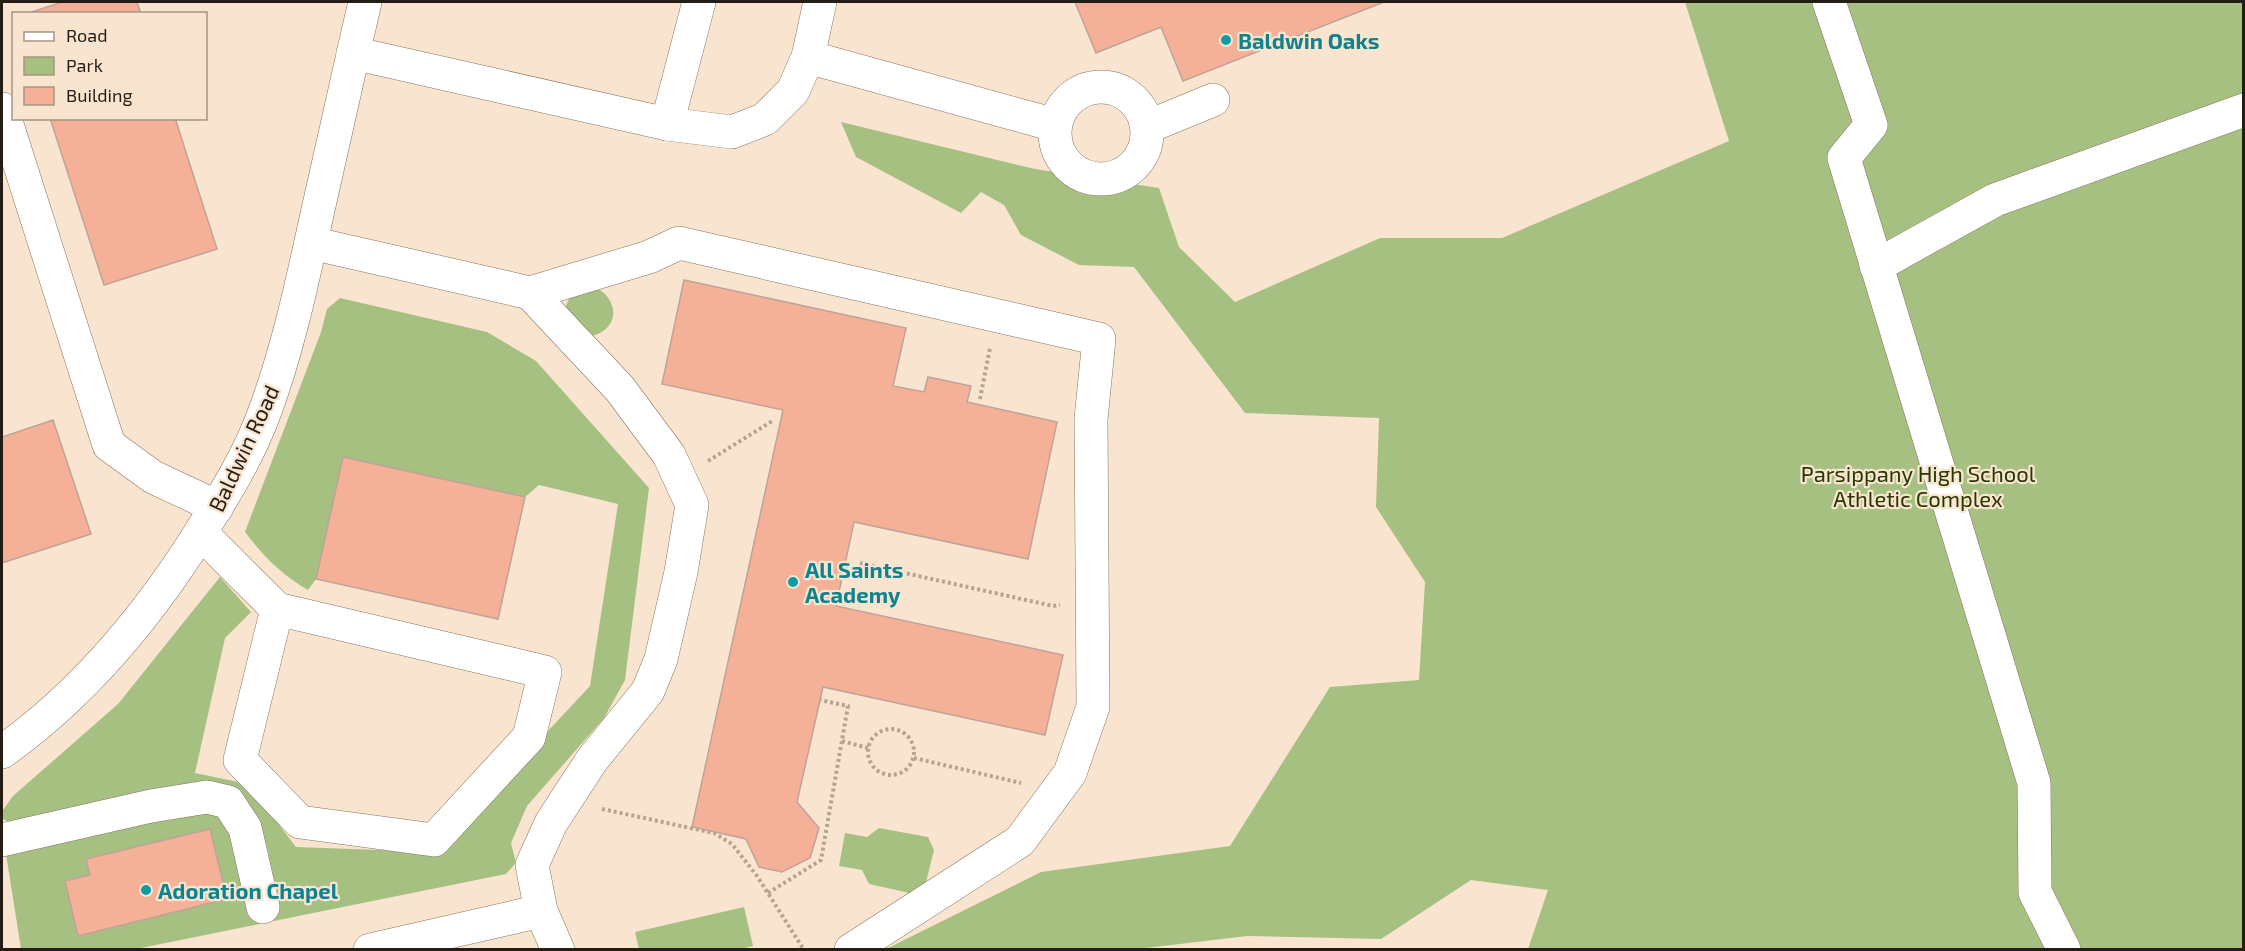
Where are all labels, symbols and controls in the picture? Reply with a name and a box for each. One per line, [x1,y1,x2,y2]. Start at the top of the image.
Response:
legend [12,12,207,120]
text: Road [66,24,107,46]
place label: Baldwin Oaks [1238,27,1379,53]
marker: Baldwin Oaks [1219,33,1233,47]
text: Park [66,54,103,76]
text: Building [66,84,133,106]
street label: Baldwin Road [202,381,284,515]
park label: Parsippany High School Athletic Complex [1801,460,2036,511]
place label: All Saints Academy [805,556,904,608]
marker: All Saints Academy [786,575,800,589]
place label: Adoration Chapel [158,877,339,903]
marker: Adoration Chapel [139,883,153,897]

